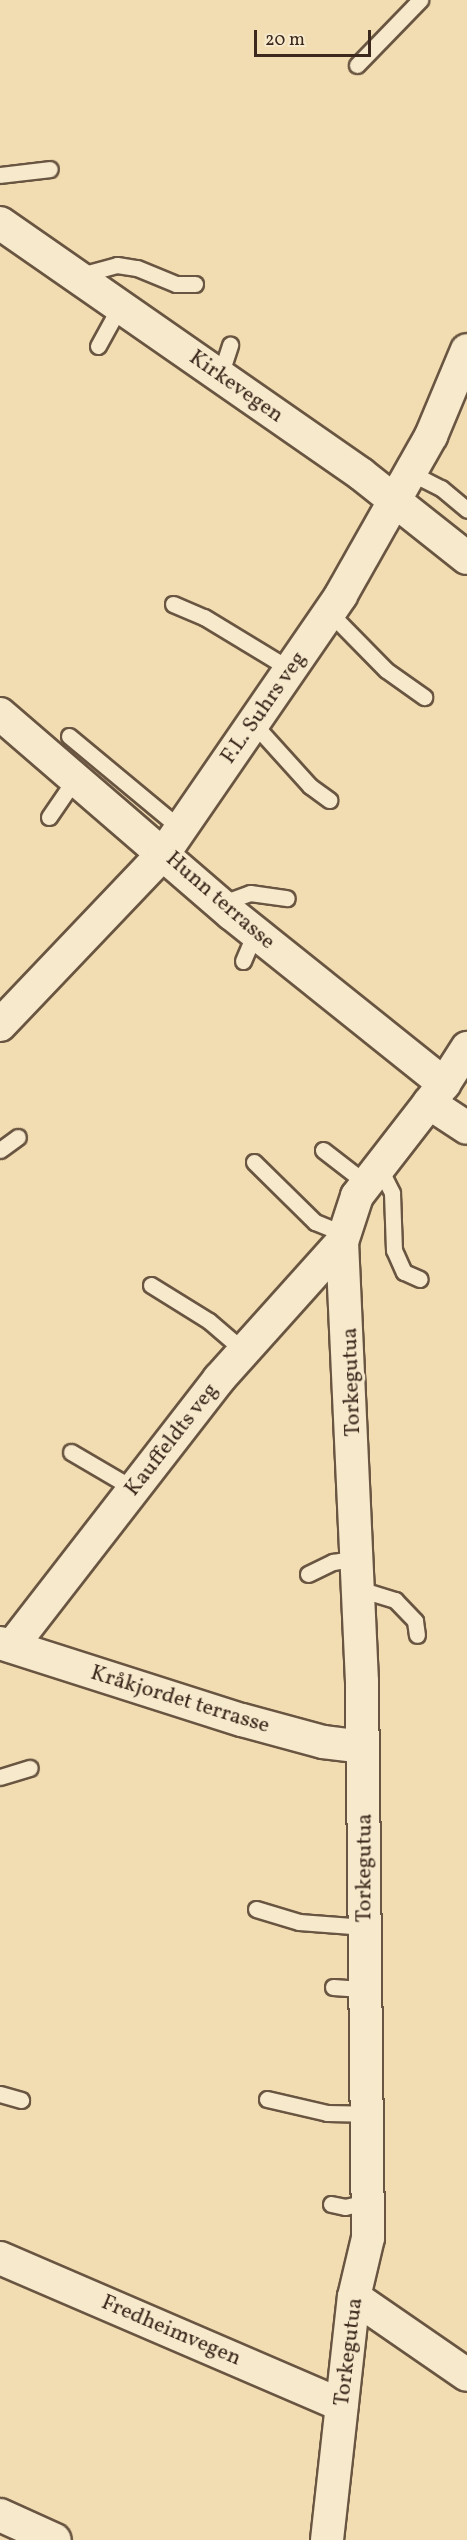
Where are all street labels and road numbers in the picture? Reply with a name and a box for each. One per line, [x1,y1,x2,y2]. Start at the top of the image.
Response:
street label: Kirkevegen [184,345,288,429]
street label: F.L. Suhrs veg [215,646,313,770]
street label: Hunn terrasse [160,846,280,956]
street label: Torkegutua [337,1327,367,1437]
street label: Kauffeldts veg [119,1378,225,1502]
street label: Kråkjordet terrasse [87,1660,273,1740]
street label: Torkegutua [352,1813,378,1923]
street label: Fredheimvegen [97,2290,245,2372]
street label: Torkegutua [329,2296,369,2408]

